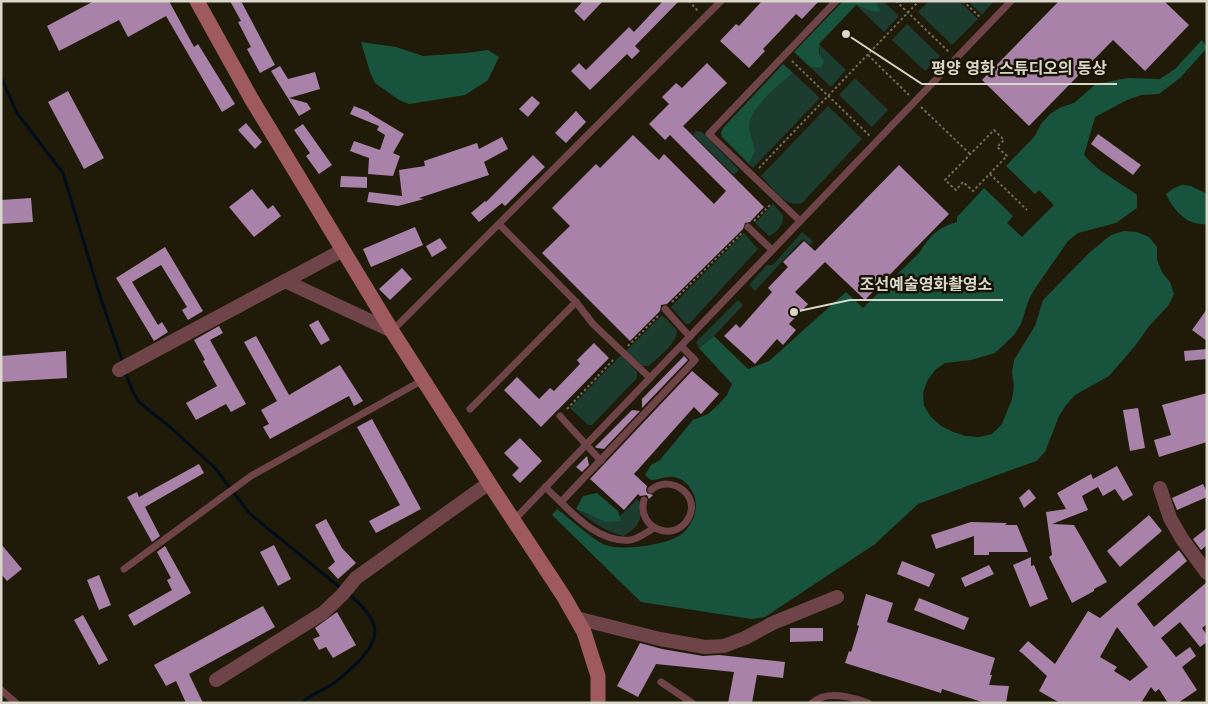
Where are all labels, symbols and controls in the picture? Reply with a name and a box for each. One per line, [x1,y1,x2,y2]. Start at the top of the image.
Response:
callout: 평양 영화 스튜디오의 동상 [922,53,1117,84]
text: 평양 영화 스튜디오의 동상 [931,60,1107,77]
callout: 조선예술영화촬영소 [850,269,1003,300]
text: 조선예술영화촬영소 [860,276,993,293]

